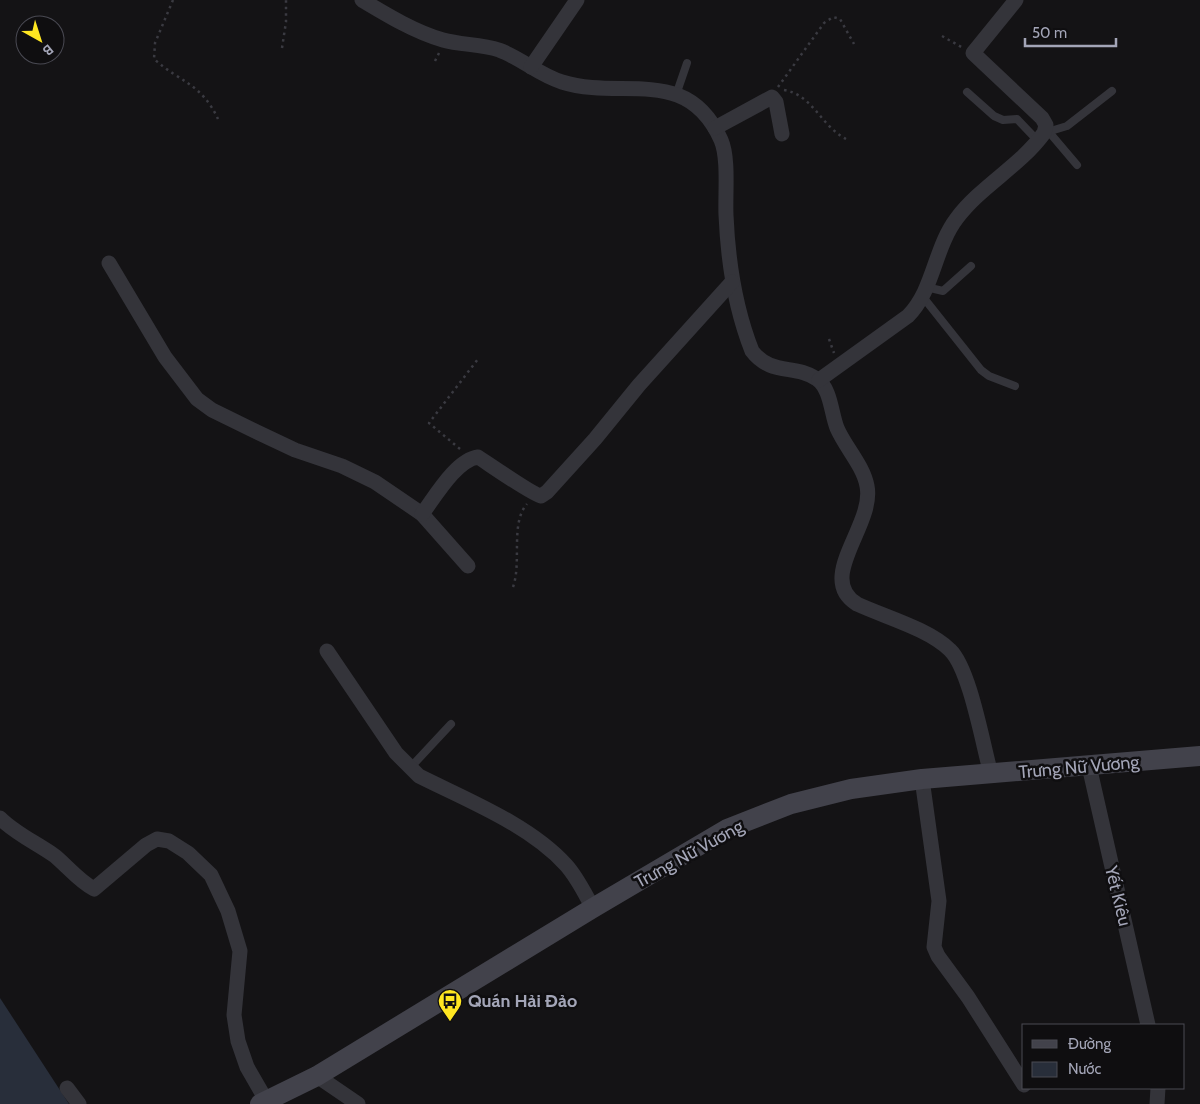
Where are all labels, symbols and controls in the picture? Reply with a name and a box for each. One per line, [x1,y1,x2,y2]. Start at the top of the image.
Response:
north arrow [15,15,65,65]
scale bar [1025,15,1116,47]
text: 50 m [1032,24,1067,42]
text: B [39,40,57,60]
street label: Trưng Nữ Vương [1018,751,1141,783]
street label: Trưng Nữ Vương [631,815,748,893]
street label: Yết Kiêu [1100,863,1136,928]
bus stop icon: Quán Hải Đảo [437,988,463,1022]
place label: Quán Hải Đảo [468,990,577,1012]
legend [1022,1024,1185,1089]
text: Đường [1068,1035,1111,1053]
text: Nước [1068,1060,1102,1078]

